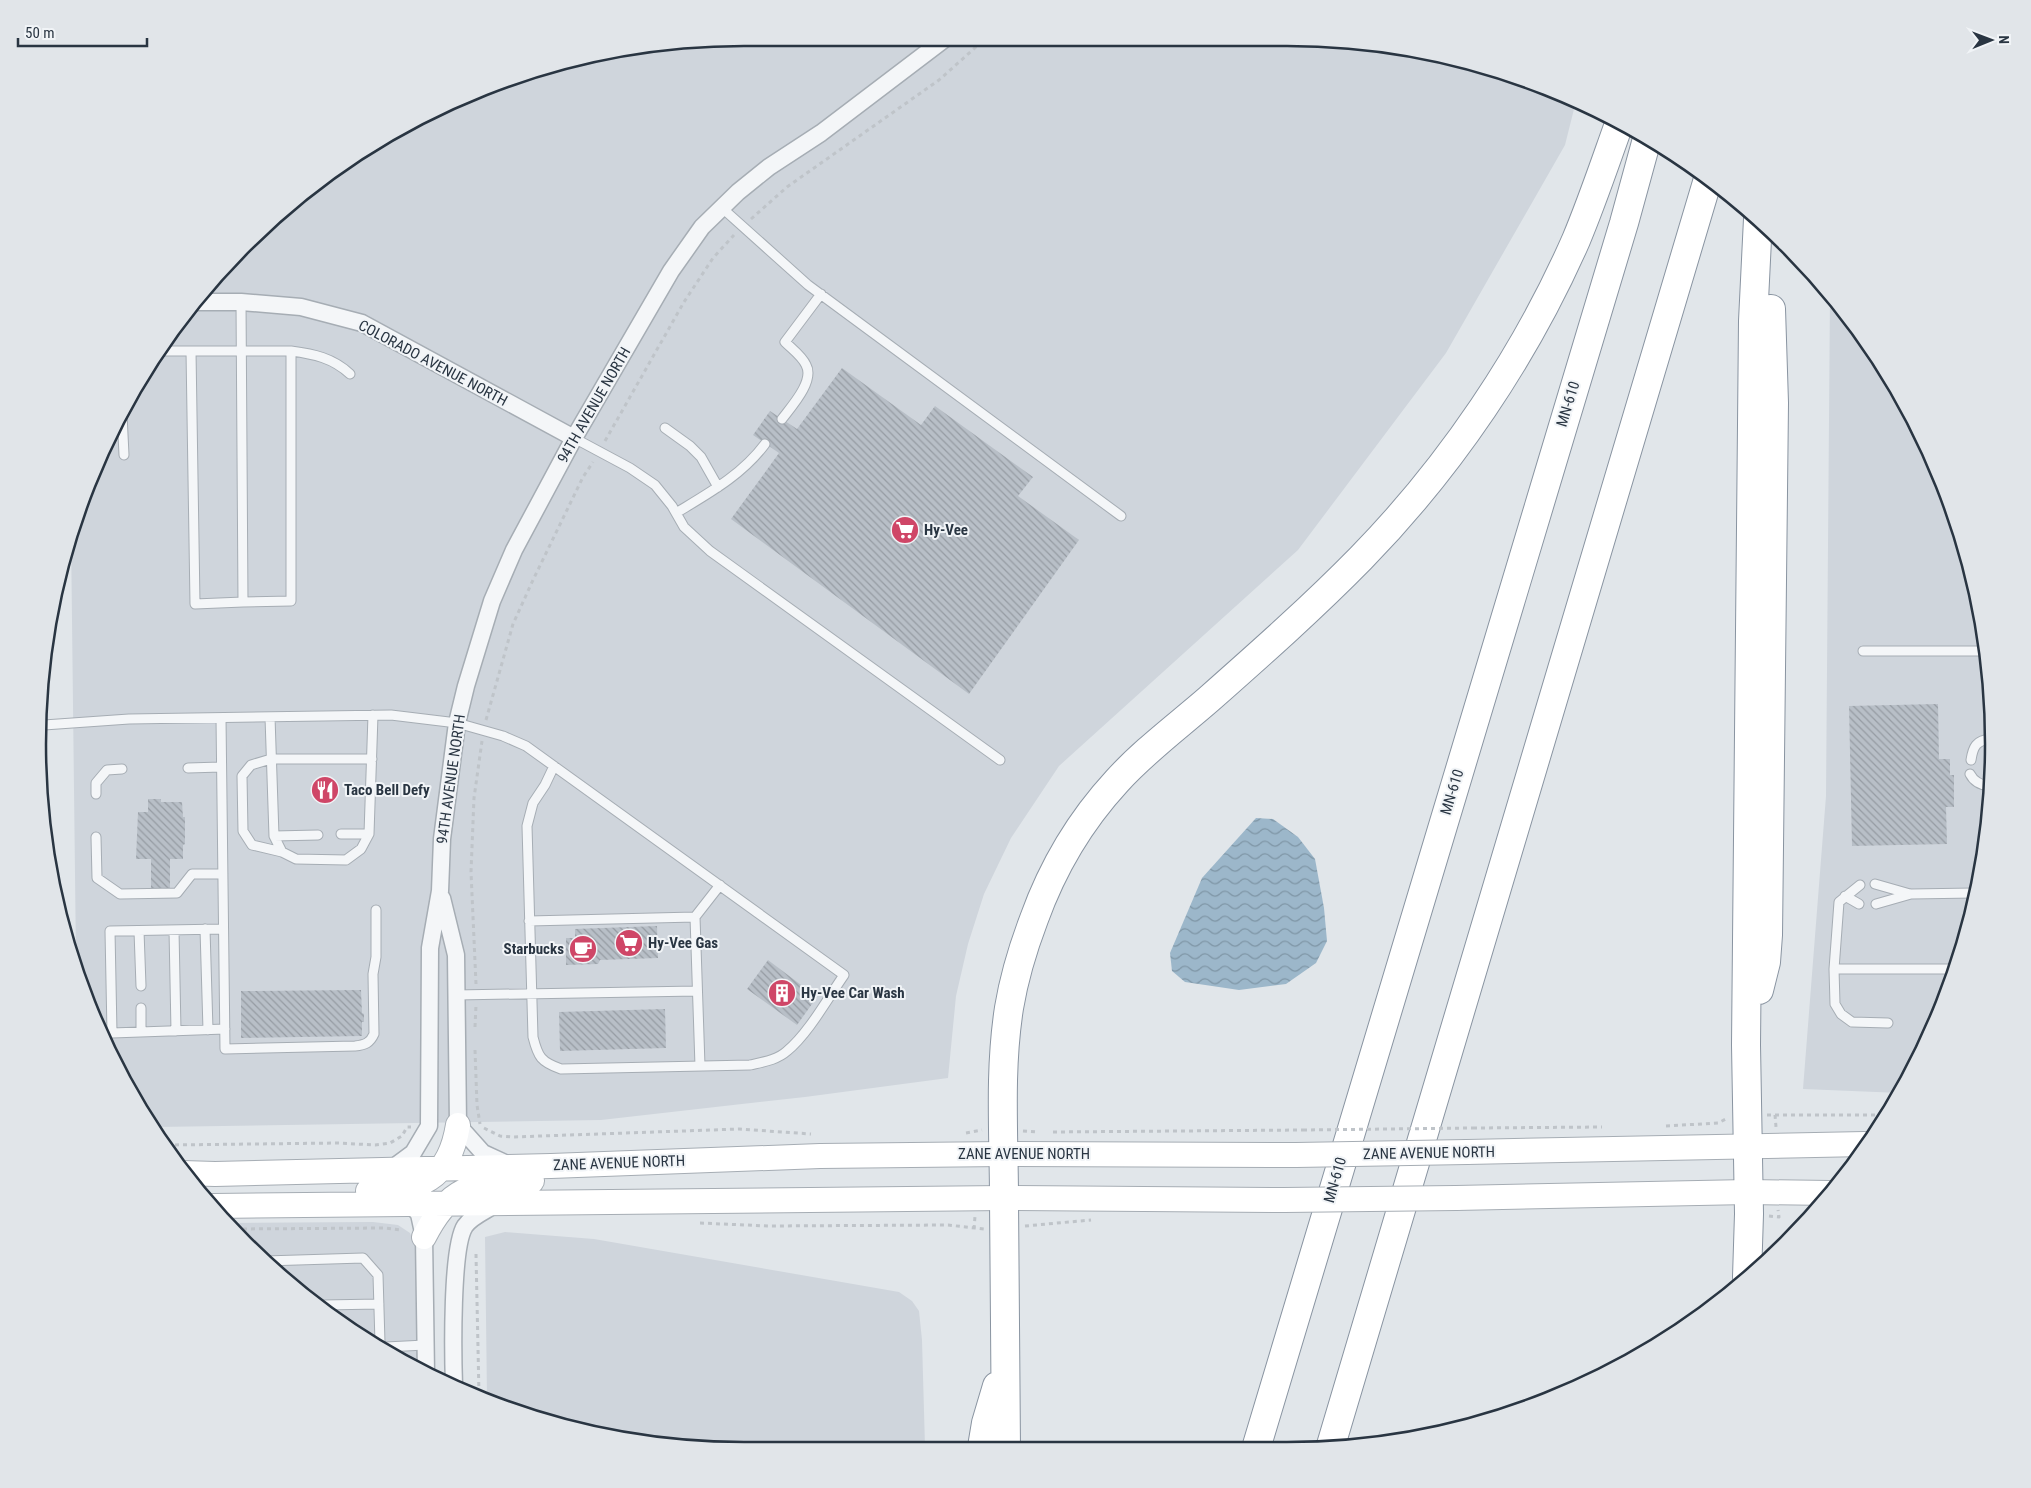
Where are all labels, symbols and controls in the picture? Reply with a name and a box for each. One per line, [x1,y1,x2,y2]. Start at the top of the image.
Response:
scale bar [18,15,146,47]
north arrow [1966,15,2016,65]
text: 50 m [25,24,55,42]
text: N [1996,35,2012,44]
street label: COLORADO AVENUE NORTH [355,316,511,410]
street label: 94TH AVENUE NORTH [554,344,634,466]
street label: MN-610 [1553,379,1583,429]
supermarket icon: Hy-Vee [890,515,920,545]
place label: Hy-Vee [924,521,968,539]
street label: 94TH AVENUE NORTH [433,713,469,845]
street label: MN-610 [1437,767,1467,817]
restaurant icon: Taco Bell Defy [310,775,340,805]
place label: Taco Bell Defy [344,781,430,799]
supermarket icon: Hy-Vee Gas [614,928,644,958]
cafe icon: Starbucks [568,934,598,964]
place label: Hy-Vee Gas [648,934,718,952]
place label: Starbucks [504,940,564,958]
building icon: Hy-Vee Car Wash [767,978,797,1008]
place label: Hy-Vee Car Wash [801,984,905,1002]
street label: ZANE AVENUE NORTH [1363,1143,1495,1163]
street label: ZANE AVENUE NORTH [958,1145,1090,1163]
street label: ZANE AVENUE NORTH [553,1152,685,1174]
street label: MN-610 [1320,1155,1350,1205]

